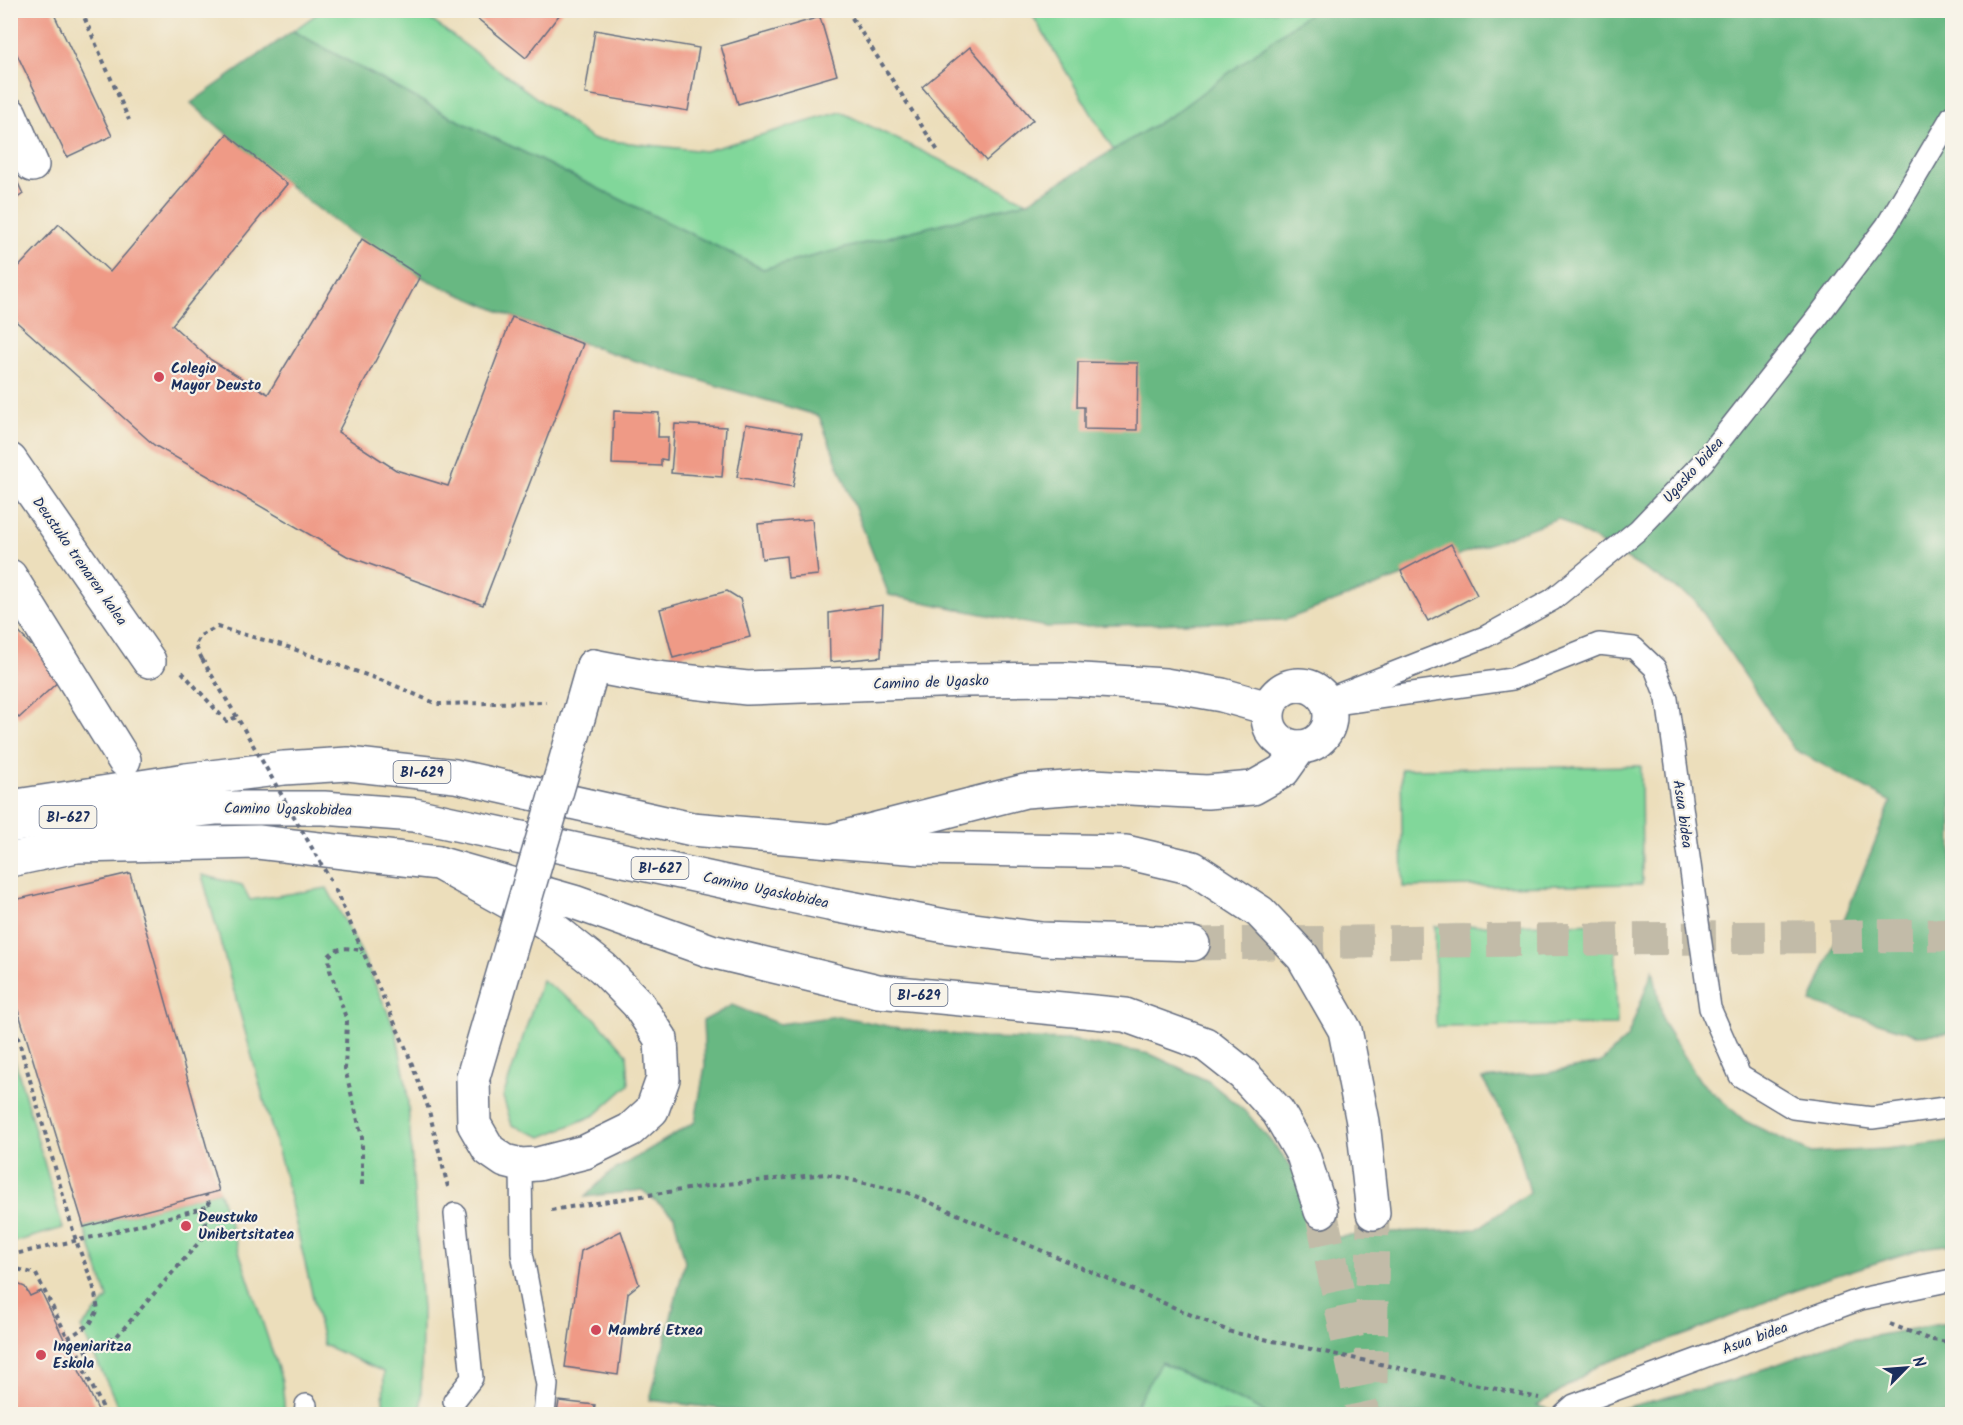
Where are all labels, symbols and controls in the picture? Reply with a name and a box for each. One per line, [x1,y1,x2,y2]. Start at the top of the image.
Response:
place label: Colegio Mayor Deusto [171,357,261,398]
marker: Colegio Mayor Deusto [152,370,166,384]
street label: Ugasko bidea [1657,432,1730,509]
street label: Deustuko trenaren kalea [26,492,133,631]
street label: Camino de Ugasko [873,669,990,697]
road number: BI-629 [394,761,450,783]
street label: Asua bidea [1665,779,1699,850]
street label: Camino Ugaskobidea [224,797,352,823]
road number: BI-627 [40,806,97,828]
road number: BI-627 [632,857,688,879]
street label: Camino Ugaskobidea [700,866,831,916]
road number: BI-629 [890,984,948,1006]
place label: Deustuko Unibertsitatea [198,1206,295,1247]
marker: Deustuko Unibertsitatea [179,1219,193,1233]
street label: Asua bidea [1719,1316,1792,1362]
place label: Mambré Etxea [608,1319,703,1343]
marker: Mambré Etxea [589,1323,603,1337]
place label: Ingeniaritza Eskola [53,1335,132,1376]
north arrow [1876,1338,1936,1398]
marker: Ingeniaritza Eskola [34,1348,48,1362]
text: N [1905,1352,1932,1372]

